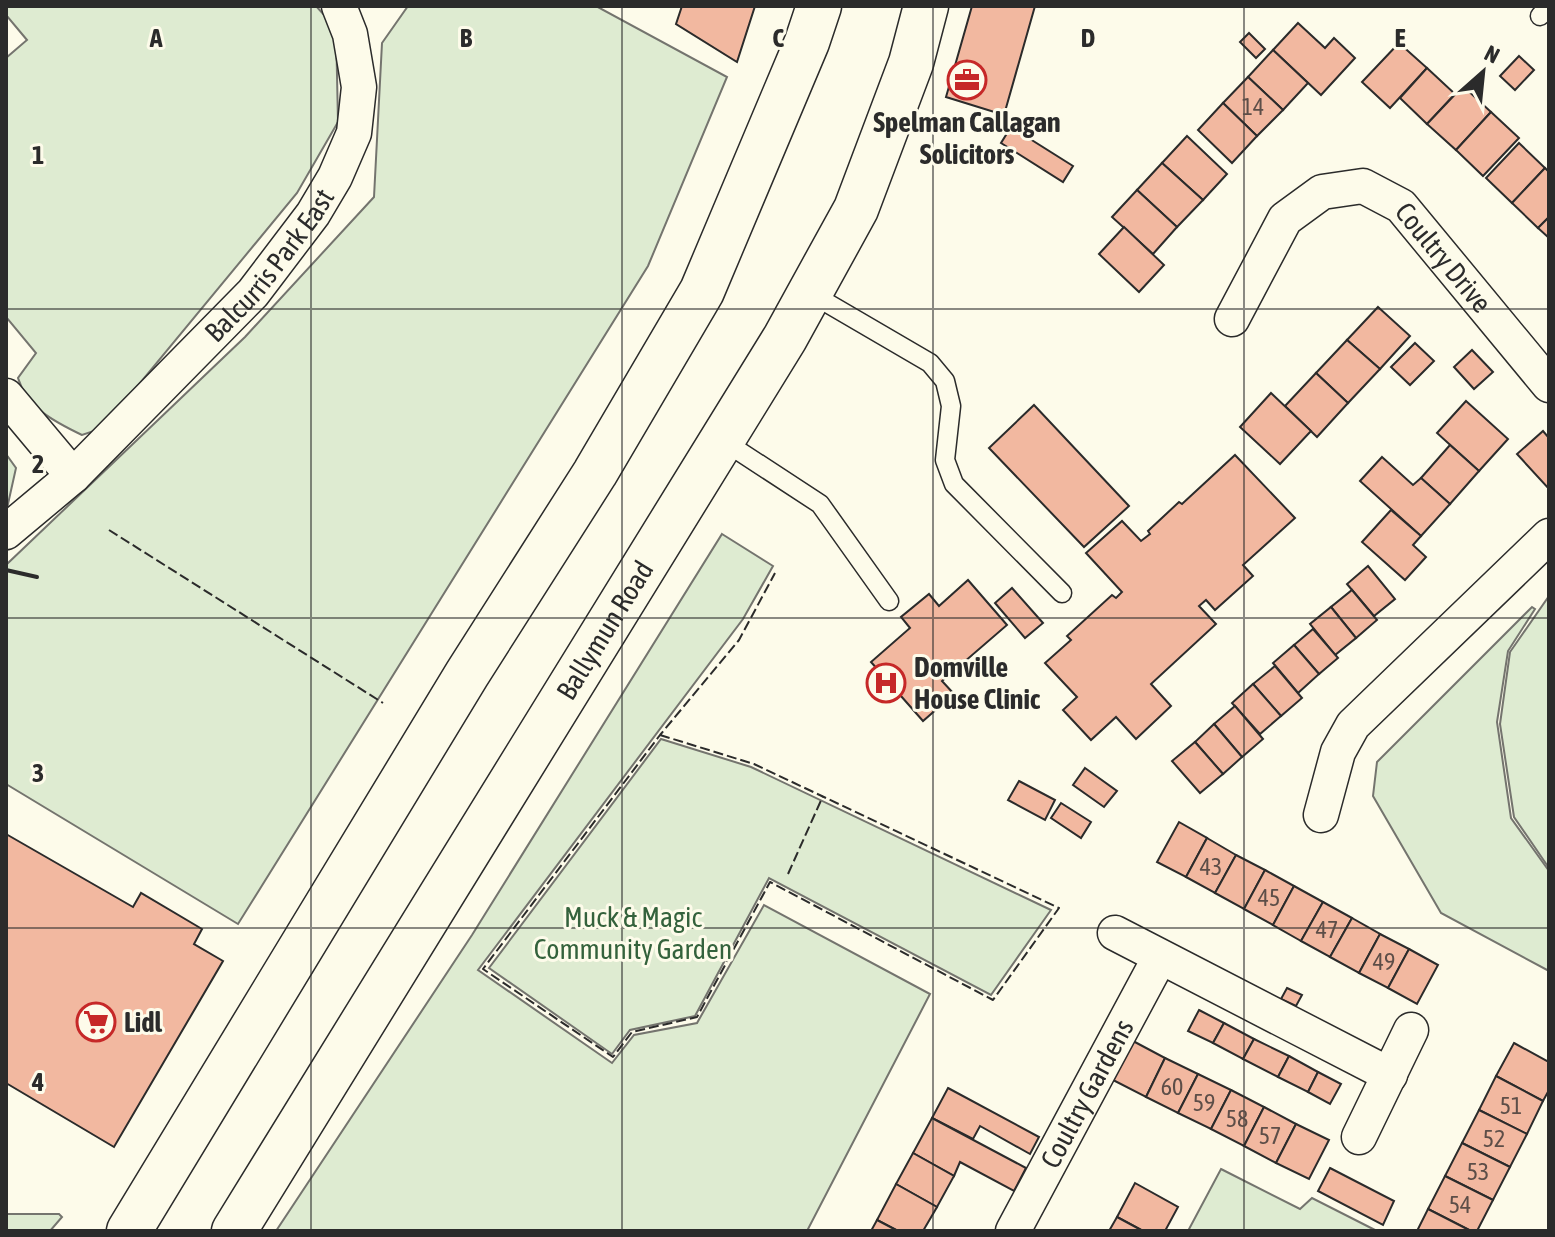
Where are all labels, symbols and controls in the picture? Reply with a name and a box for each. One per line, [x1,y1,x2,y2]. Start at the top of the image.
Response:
text: A [149,23,163,53]
text: B [460,23,473,53]
text: C [772,23,784,53]
text: D [1081,23,1095,53]
text: E [1394,23,1406,53]
north arrow [1443,32,1523,112]
text: N [1480,40,1504,69]
office icon: Spelman Callagan Solicitors [946,59,988,101]
house number: 14 [1242,93,1264,120]
place label: Spelman Callagan Solicitors [873,106,1061,170]
text: 1 [32,140,44,170]
street label: Balcurris Park East [198,183,340,348]
street label: Coultry Drive [1389,196,1498,319]
text: 2 [32,449,44,479]
street label: Ballymun Road [550,555,660,705]
place label: Domville House Clinic [914,651,1041,715]
hospital icon: Domville House Clinic [865,662,907,704]
text: 3 [32,758,44,788]
house number: 43 [1200,853,1222,880]
house number: 45 [1258,884,1280,911]
park label: Muck & Magic Community Garden [534,901,732,965]
house number: 47 [1316,916,1338,943]
house number: 49 [1373,948,1395,975]
supermarket icon: Lidl [75,1001,117,1043]
place label: Lidl [124,1006,163,1038]
street label: Coultry Gardens [1034,1014,1140,1173]
text: 4 [31,1067,44,1097]
house number: 60 [1161,1073,1183,1100]
house number: 59 [1193,1089,1215,1116]
house number: 51 [1500,1092,1522,1119]
house number: 58 [1226,1105,1248,1132]
house number: 57 [1259,1122,1281,1149]
house number: 52 [1483,1125,1505,1152]
house number: 53 [1467,1158,1489,1185]
house number: 54 [1449,1191,1471,1218]

